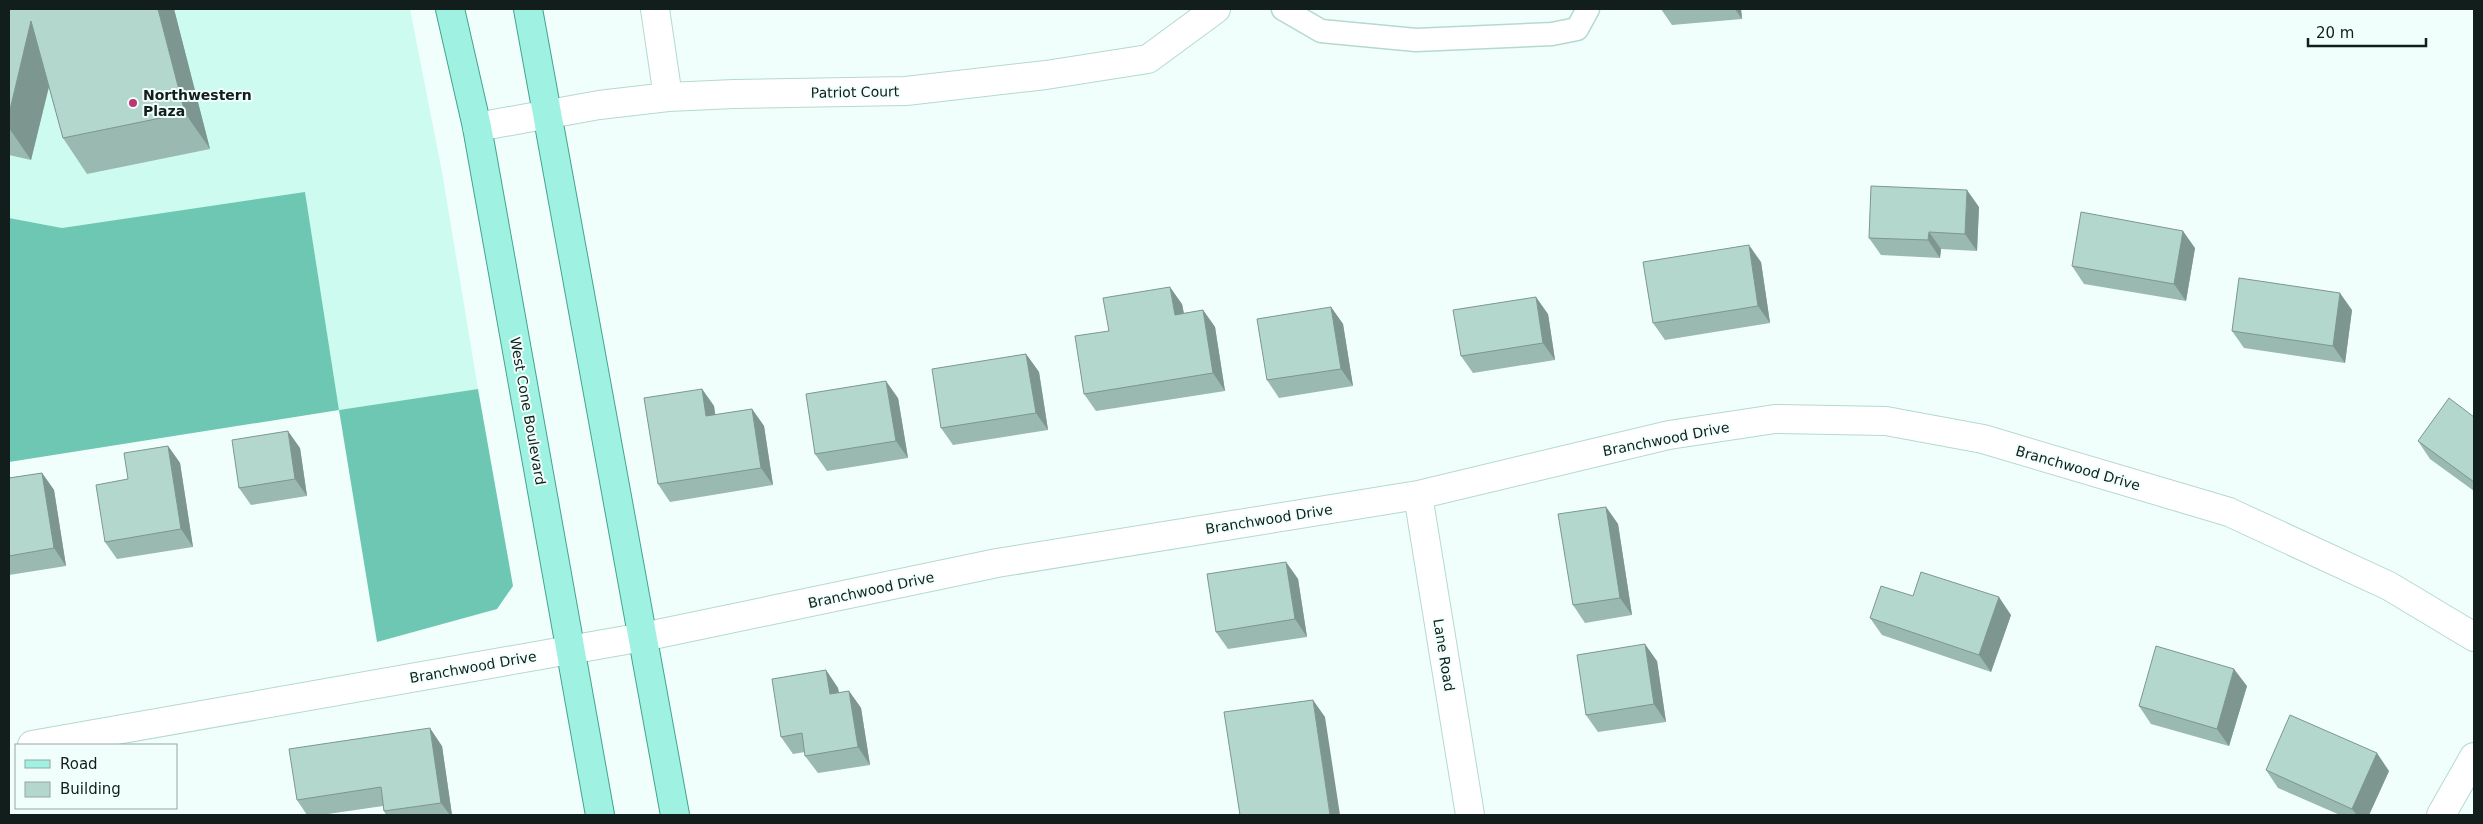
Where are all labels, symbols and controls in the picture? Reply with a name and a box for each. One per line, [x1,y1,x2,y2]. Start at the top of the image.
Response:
scale bar [2308,15,2426,47]
text: 20 m [2316,24,2354,42]
street label: Patriot Court [811,83,900,101]
place label: Northwestern Plaza [143,87,252,119]
marker: Northwestern Plaza [127,97,139,109]
street label: West Cone Boulevard [507,336,549,486]
street label: Branchwood Drive [1601,419,1731,459]
street label: Branchwood Drive [2014,443,2142,493]
street label: Branchwood Drive [1204,501,1334,537]
street label: Branchwood Drive [806,569,936,611]
street label: Lane Road [1430,617,1458,693]
street label: Branchwood Drive [408,648,538,686]
legend [15,744,178,809]
text: Road [60,755,98,773]
text: Building [60,780,121,798]

